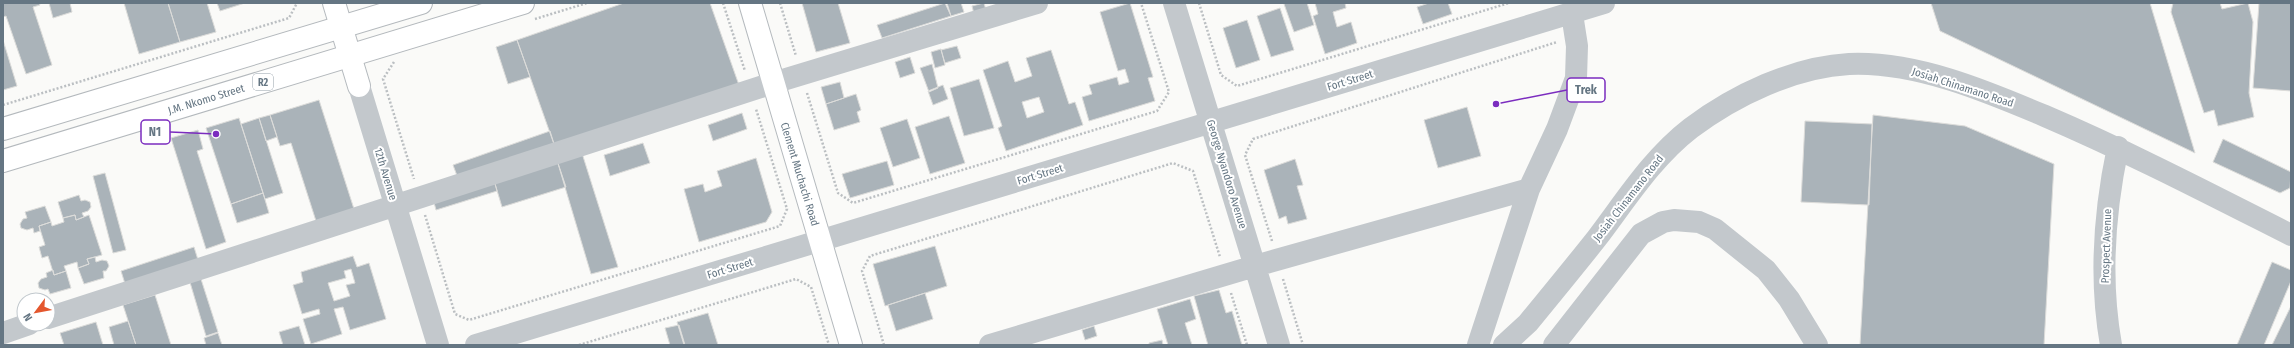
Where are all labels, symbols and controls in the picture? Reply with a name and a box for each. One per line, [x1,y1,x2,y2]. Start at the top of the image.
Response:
street label: Josiah Chinamano Road [1910,65,2015,110]
street label: Fort Street [1326,67,1375,94]
road number: R2 [253,74,273,90]
callout: Trek [1567,78,1605,102]
street label: J.M. Nkomo Street [166,82,246,117]
text: Trek [1575,83,1598,97]
street label: George Nyandoro Avenue [1204,118,1249,230]
callout: N1 [141,120,170,144]
street label: Clement Muchachi Road [778,121,821,228]
text: N1 [149,125,161,139]
street label: 12th Avenue [371,146,400,202]
street label: Josiah Chinamano Road [1591,153,1666,244]
street label: Fort Street [1016,161,1065,188]
street label: Prospect Avenue [2099,208,2114,284]
street label: Fort Street [706,255,755,282]
north arrow [16,292,56,332]
text: N [21,311,35,323]

